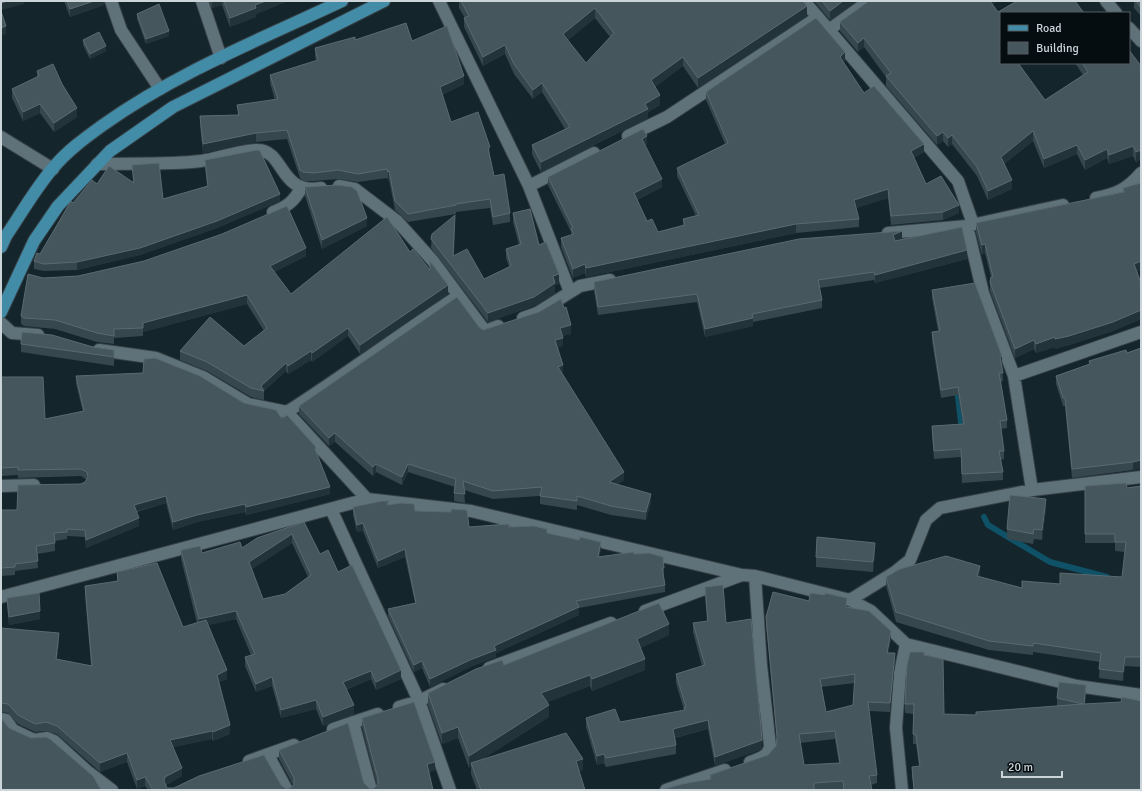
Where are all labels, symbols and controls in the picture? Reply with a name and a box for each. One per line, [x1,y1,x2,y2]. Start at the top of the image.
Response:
legend [1000,12,1130,64]
text: Road [1036,21,1062,36]
text: Building [1036,41,1079,56]
scale bar [1002,753,1062,779]
text: 20 m [1008,760,1033,775]

